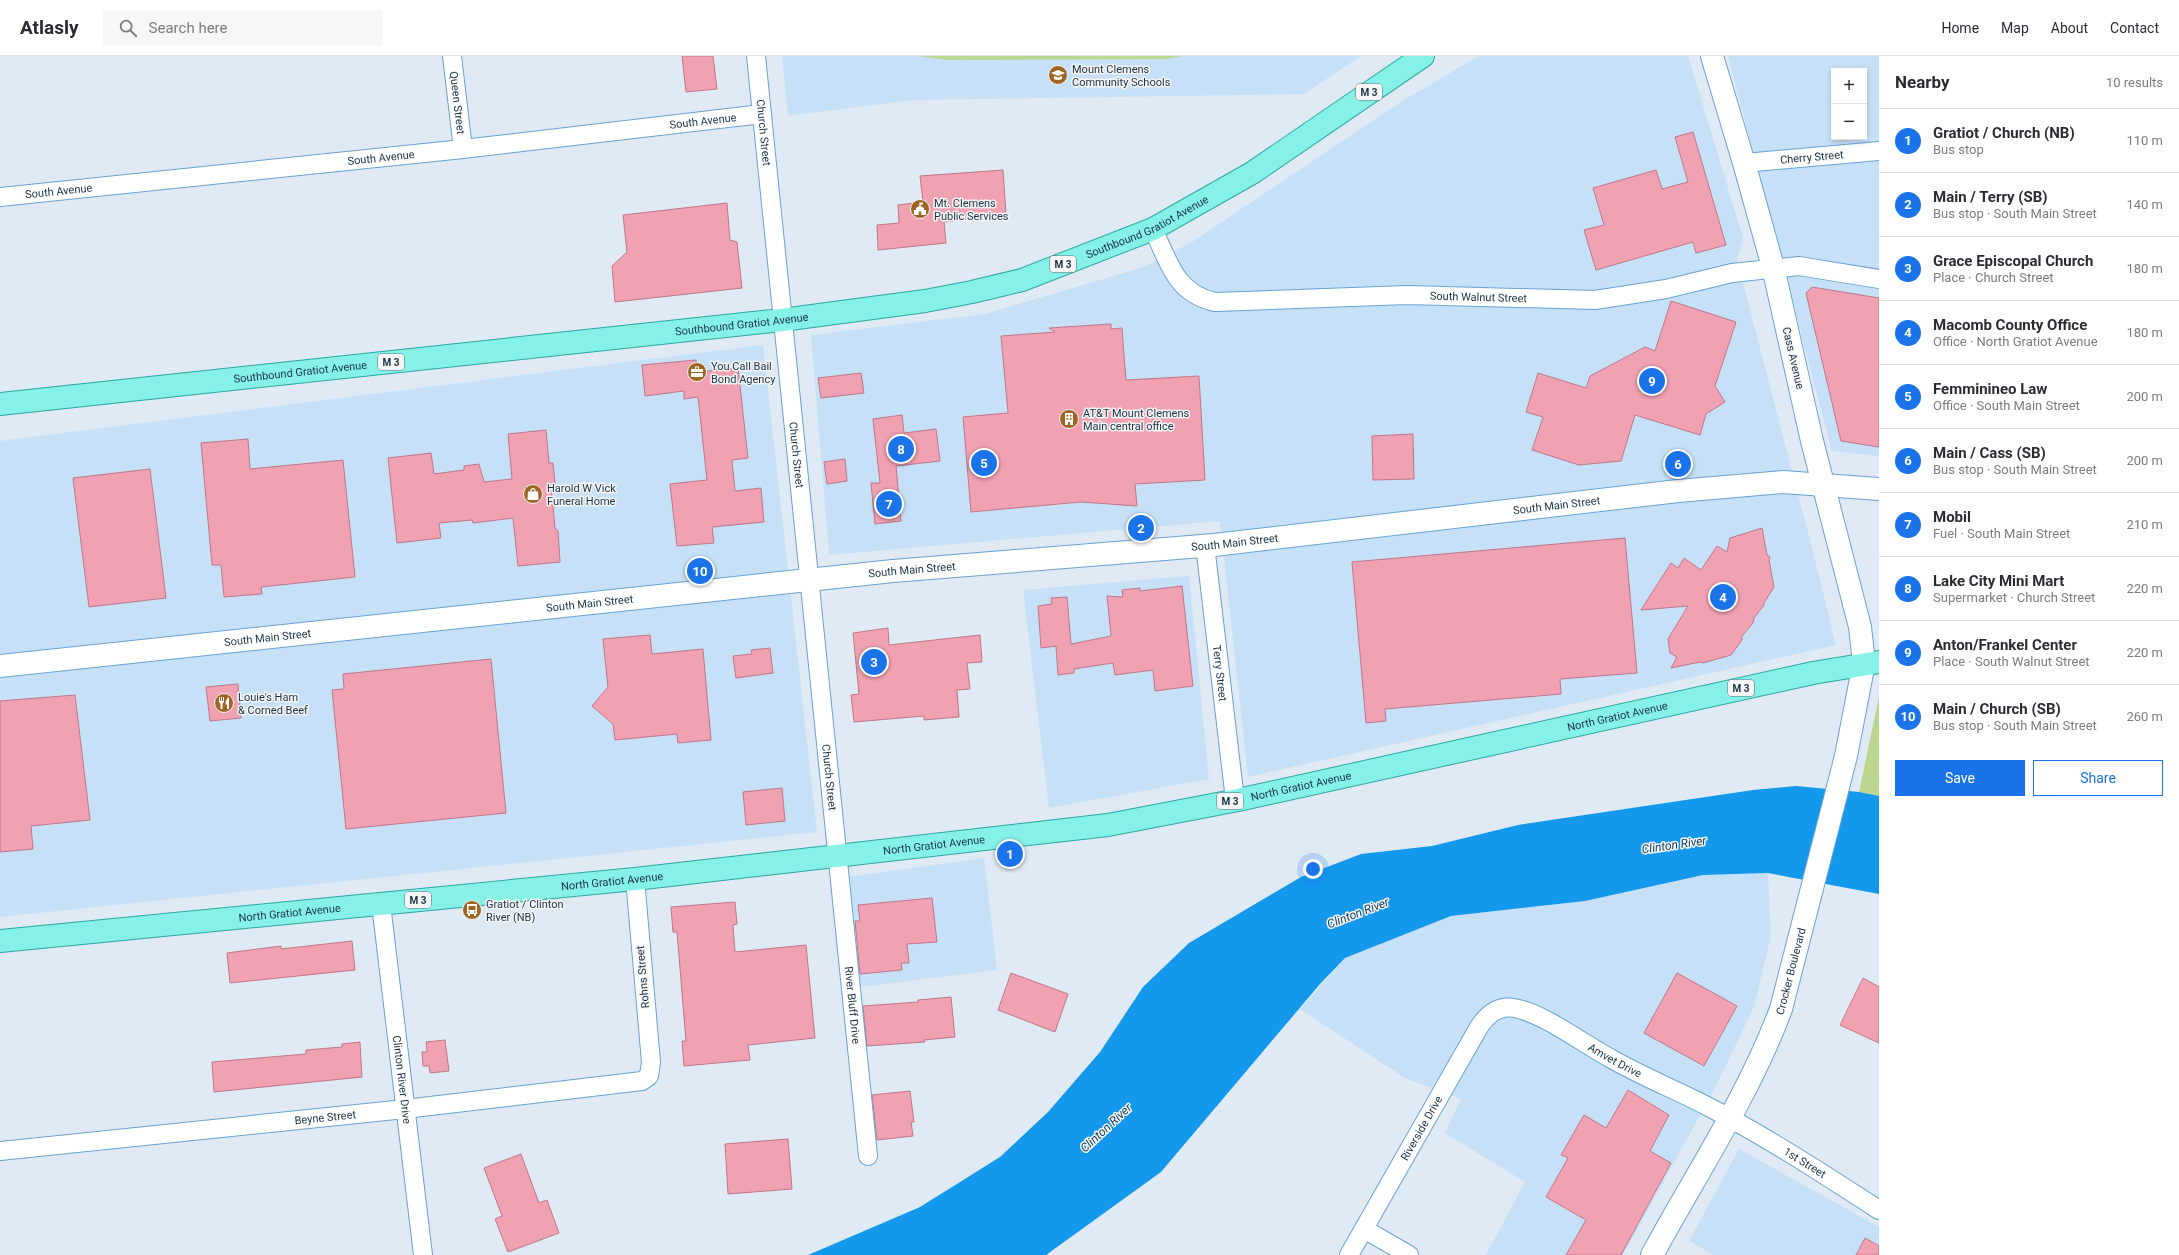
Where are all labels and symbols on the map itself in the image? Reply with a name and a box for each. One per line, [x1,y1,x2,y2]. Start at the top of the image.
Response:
place label: Mount Clemens Community Schools [1072,63,1171,89]
school or university icon: Mount Clemens Community Schools [1047,64,1069,86]
street label: Queen Street [447,71,468,135]
road number: M 3 [1356,84,1382,100]
street label: Church Street [754,99,774,167]
street label: South Avenue [669,111,737,131]
street label: South Avenue [347,148,415,167]
street label: Cherry Street [1779,148,1844,166]
street label: South Avenue [25,181,93,201]
street label: Southbound Gratiot Avenue [1084,193,1211,261]
place label: Mt. Clemens Public Services [934,197,1009,223]
public building icon: Mt. Clemens Public Services [909,198,931,220]
road number: M 3 [1050,256,1076,272]
street label: South Walnut Street [1430,289,1528,305]
street label: Southbound Gratiot Avenue [674,310,809,338]
street label: Cass Avenue [1780,326,1806,390]
road number: M 3 [378,354,404,370]
street label: Southbound Gratiot Avenue [233,358,368,385]
place label: You Call Bail Bond Agency [711,360,776,386]
office icon: You Call Bail Bond Agency [686,361,708,383]
pin: 9 [1639,366,1665,396]
place label: AT&T Mount Clemens Main central office [1083,407,1190,433]
building icon: AT&T Mount Clemens Main central office [1058,408,1080,430]
street label: Church Street [787,421,806,489]
pin: 8 [888,434,914,464]
pin: 5 [971,448,997,478]
pin: 6 [1665,449,1691,479]
place label: Harold W Vick Funeral Home [547,482,616,508]
shop icon: Harold W Vick Funeral Home [522,483,544,505]
pin: 7 [876,489,902,519]
street label: South Main Street [1512,494,1601,517]
pin: 2 [1128,513,1154,543]
street label: South Main Street [1191,531,1279,553]
pin: 10 [687,556,713,586]
street label: South Main Street [868,559,956,580]
pin: 4 [1710,582,1736,612]
street label: South Main Street [545,592,634,614]
street label: South Main Street [223,626,312,649]
street label: Terry Street [1210,644,1230,702]
pin: 3 [861,647,887,677]
road number: M 3 [1728,680,1754,696]
place label: Louie's Ham & Corned Beef [238,691,308,717]
restaurant icon: Louie's Ham & Corned Beef [213,692,235,714]
street label: North Gratiot Avenue [1566,699,1669,734]
street label: Church Street [820,743,839,811]
street label: North Gratiot Avenue [1250,769,1353,803]
road number: M 3 [1217,793,1243,809]
street label: North Gratiot Avenue [882,833,986,857]
water label: Clinton River [1641,833,1708,856]
pin: 1 [997,839,1023,869]
your location [1303,859,1323,879]
street label: North Gratiot Avenue [560,869,664,893]
road number: M 3 [405,892,431,908]
water label: Clinton River [1325,894,1392,931]
place label: Gratiot / Clinton River (NB) [486,898,564,924]
bus stop icon: Gratiot / Clinton River (NB) [461,899,483,921]
street label: North Gratiot Avenue [238,901,341,924]
street label: Crocker Boulevard [1773,926,1808,1017]
street label: Rohns Street [634,945,652,1009]
street label: River Bluff Drive [842,966,863,1045]
street label: Clinton River Drive [390,1035,414,1125]
street label: Amvet Drive [1586,1040,1644,1080]
street label: Riverside Drive [1398,1093,1445,1163]
water label: Clinton River [1077,1100,1135,1155]
street label: Beyne Street [294,1108,357,1127]
street label: 1st Street [1781,1145,1829,1181]

